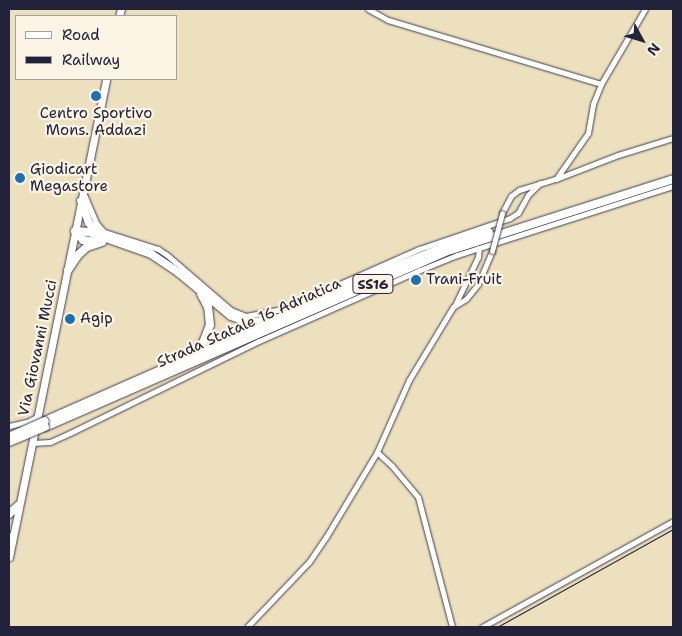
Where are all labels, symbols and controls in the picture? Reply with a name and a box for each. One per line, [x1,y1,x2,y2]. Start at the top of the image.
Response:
legend [15,15,178,80]
north arrow [617,15,667,65]
text: Road [62,25,100,45]
text: N [643,39,664,59]
text: Railway [62,50,120,70]
marker: Centro Sportivo Mons. Addazi [90,90,102,102]
place label: Centro Sportivo Mons. Addazi [40,104,152,139]
place label: Giodicart Megastore [30,160,108,195]
marker: Giodicart Megastore [14,172,26,184]
place label: Trani-Fruit [426,271,502,289]
road number: SS16 [352,272,394,296]
street label: Strada Statale 16 Adriatica [154,274,344,372]
marker: Trani-Fruit [410,274,422,286]
street label: Via Giovanni Mucci [15,278,61,418]
place label: Agip [80,310,113,328]
marker: Agip [64,313,76,325]

